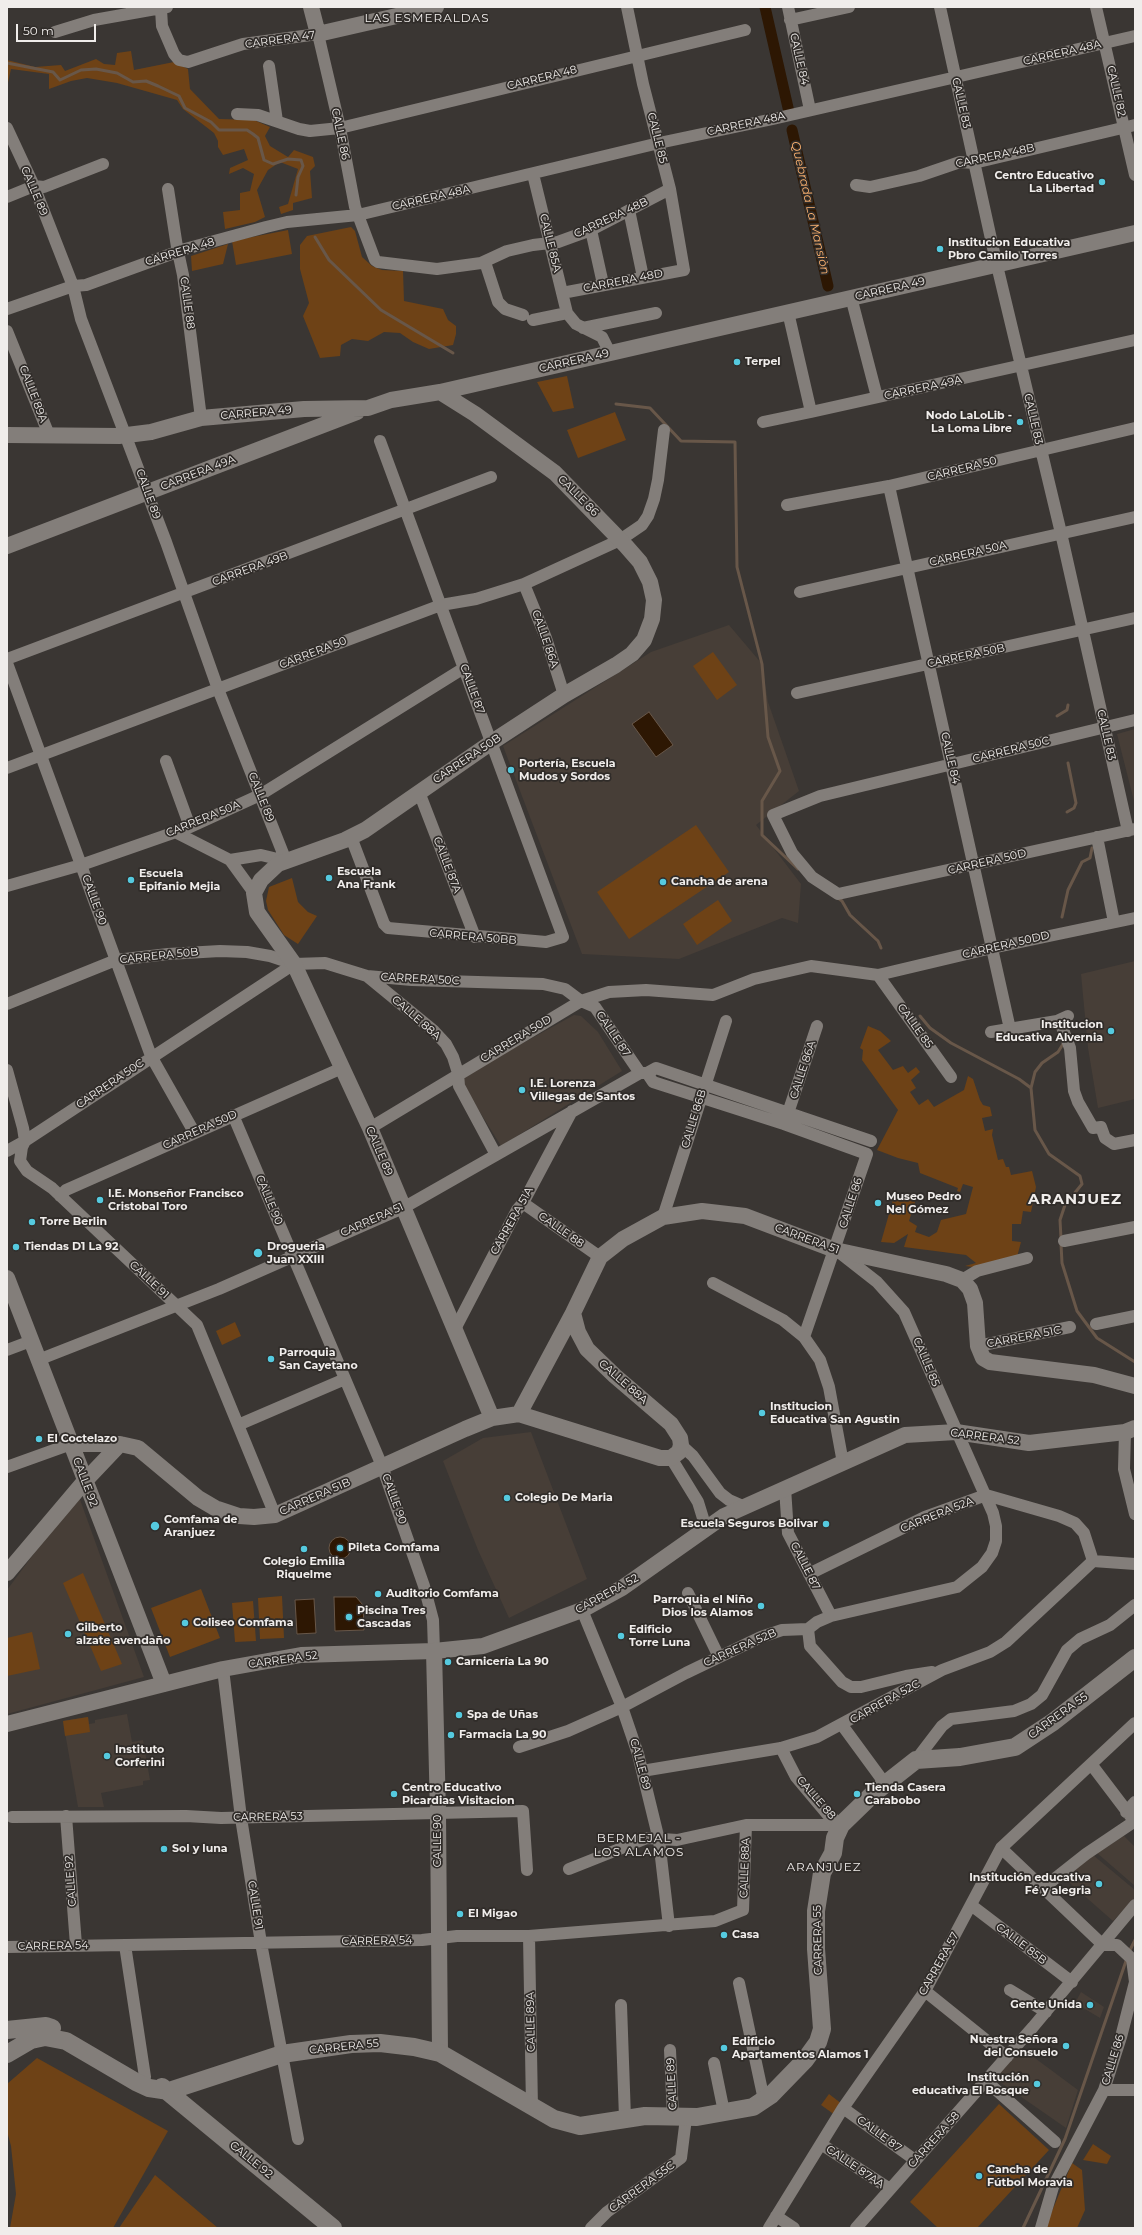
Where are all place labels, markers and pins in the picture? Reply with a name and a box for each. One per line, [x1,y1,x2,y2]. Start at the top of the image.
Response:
place label: Centro Educativo La Libertad [994,169,1094,195]
marker: Centro Educativo La Libertad [1097,177,1107,187]
place label: Institucion Educativa Pbro Camilo Torres [948,236,1070,262]
marker: Institucion Educativa Pbro Camilo Torres [935,244,945,254]
place label: Terpel [745,355,781,369]
marker: Terpel [732,357,742,367]
place label: Nodo LaLoLib - La Loma Libre [926,409,1012,435]
marker: Nodo LaLoLib - La Loma Libre [1015,417,1025,427]
place label: Portería, Escuela Mudos y Sordos [519,757,616,783]
marker: Portería, Escuela Mudos y Sordos [506,765,516,775]
place label: Escuela Ana Frank [337,865,396,891]
place label: Escuela Epifanio Mejia [139,867,220,893]
marker: Escuela Ana Frank [324,873,334,883]
marker: Escuela Epifanio Mejia [126,875,136,885]
place label: Cancha de arena [671,875,768,889]
marker: Cancha de arena [658,877,668,887]
place label: Institucion Educativa Alvernia [995,1018,1103,1044]
marker: Institucion Educativa Alvernia [1106,1026,1116,1036]
place label: I.E. Lorenza Villegas de Santos [530,1077,635,1103]
marker: I.E. Lorenza Villegas de Santos [517,1085,527,1095]
place label: I.E. Monseñor Francisco Cristobal Toro [108,1187,244,1213]
place label: Museo Pedro Nel Gómez [886,1190,961,1216]
marker: I.E. Monseñor Francisco Cristobal Toro [95,1195,105,1205]
marker: Museo Pedro Nel Gómez [873,1198,883,1208]
place label: Torre Berlin [40,1215,107,1229]
marker: Torre Berlin [27,1217,37,1227]
place label: Tiendas D1 La 92 [24,1240,118,1254]
place label: Drogueria Juan XXIII [267,1240,325,1266]
marker: Tiendas D1 La 92 [11,1242,21,1252]
marker: Drogueria Juan XXIII [252,1247,264,1259]
place label: Parroquia San Cayetano [279,1346,358,1372]
marker: Parroquia San Cayetano [266,1354,276,1364]
place label: Institucion Educativa San Agustin [770,1400,900,1426]
marker: Institucion Educativa San Agustin [757,1408,767,1418]
place label: El Coctelazo [47,1432,117,1446]
marker: El Coctelazo [34,1434,44,1444]
place label: Colegio De Maria [515,1491,613,1505]
marker: Colegio De Maria [502,1493,512,1503]
place label: Comfama de Aranjuez [164,1513,237,1539]
place label: Escuela Seguros Bolivar [680,1517,818,1531]
marker: Escuela Seguros Bolivar [821,1519,831,1529]
marker: Comfama de Aranjuez [149,1520,161,1532]
place label: Pileta Comfama [348,1541,440,1555]
marker: Pileta Comfama [335,1543,345,1553]
marker: Colegio Emilia Riquelme [299,1544,309,1554]
place label: Colegio Emilia Riquelme [263,1555,345,1581]
place label: Auditorio Comfama [386,1587,499,1601]
marker: Auditorio Comfama [373,1589,383,1599]
place label: Parroquia el Niño Dios los Alamos [653,1593,753,1619]
marker: Parroquia el Niño Dios los Alamos [756,1601,766,1611]
place label: Piscina Tres Cascadas [357,1604,426,1630]
marker: Piscina Tres Cascadas [344,1612,354,1622]
place label: Coliseo Comfama [193,1616,293,1630]
marker: Coliseo Comfama [180,1618,190,1628]
place label: Gilberto alzate avendaño [76,1621,170,1647]
place label: Edificio Torre Luna [629,1623,690,1649]
marker: Gilberto alzate avendaño [63,1629,73,1639]
marker: Edificio Torre Luna [616,1631,626,1641]
place label: Carnicería La 90 [456,1655,549,1669]
marker: Carnicería La 90 [443,1657,453,1667]
place label: Spa de Uñas [467,1708,538,1722]
marker: Spa de Uñas [454,1710,464,1720]
place label: Farmacia La 90 [459,1728,546,1742]
marker: Farmacia La 90 [446,1730,456,1740]
place label: Instituto Corferini [115,1743,165,1769]
marker: Instituto Corferini [102,1751,112,1761]
place label: Centro Educativo Picardias Visitacion [402,1781,515,1807]
place label: Tienda Casera Carabobo [865,1781,946,1807]
marker: Centro Educativo Picardias Visitacion [389,1789,399,1799]
marker: Tienda Casera Carabobo [852,1789,862,1799]
place label: Sol y luna [172,1842,228,1856]
marker: Sol y luna [159,1844,169,1854]
place label: Institución educativa Fé y alegria [969,1871,1091,1897]
marker: Institución educativa Fé y alegria [1094,1879,1104,1889]
place label: El Migao [468,1907,517,1921]
marker: El Migao [455,1909,465,1919]
place label: Casa [732,1928,759,1942]
marker: Casa [719,1930,729,1940]
place label: Gente Unida [1010,1998,1082,2012]
marker: Gente Unida [1085,2000,1095,2010]
place label: Nuestra Señora del Consuelo [970,2033,1058,2059]
place label: Edificio Apartamentos Alamos 1 [732,2035,868,2061]
marker: Nuestra Señora del Consuelo [1061,2041,1071,2051]
marker: Edificio Apartamentos Alamos 1 [719,2043,729,2053]
place label: Institución educativa El Bosque [912,2071,1029,2097]
marker: Institución educativa El Bosque [1032,2079,1042,2089]
place label: Cancha de Fútbol Moravia [987,2163,1073,2189]
marker: Cancha de Fútbol Moravia [974,2171,984,2181]

